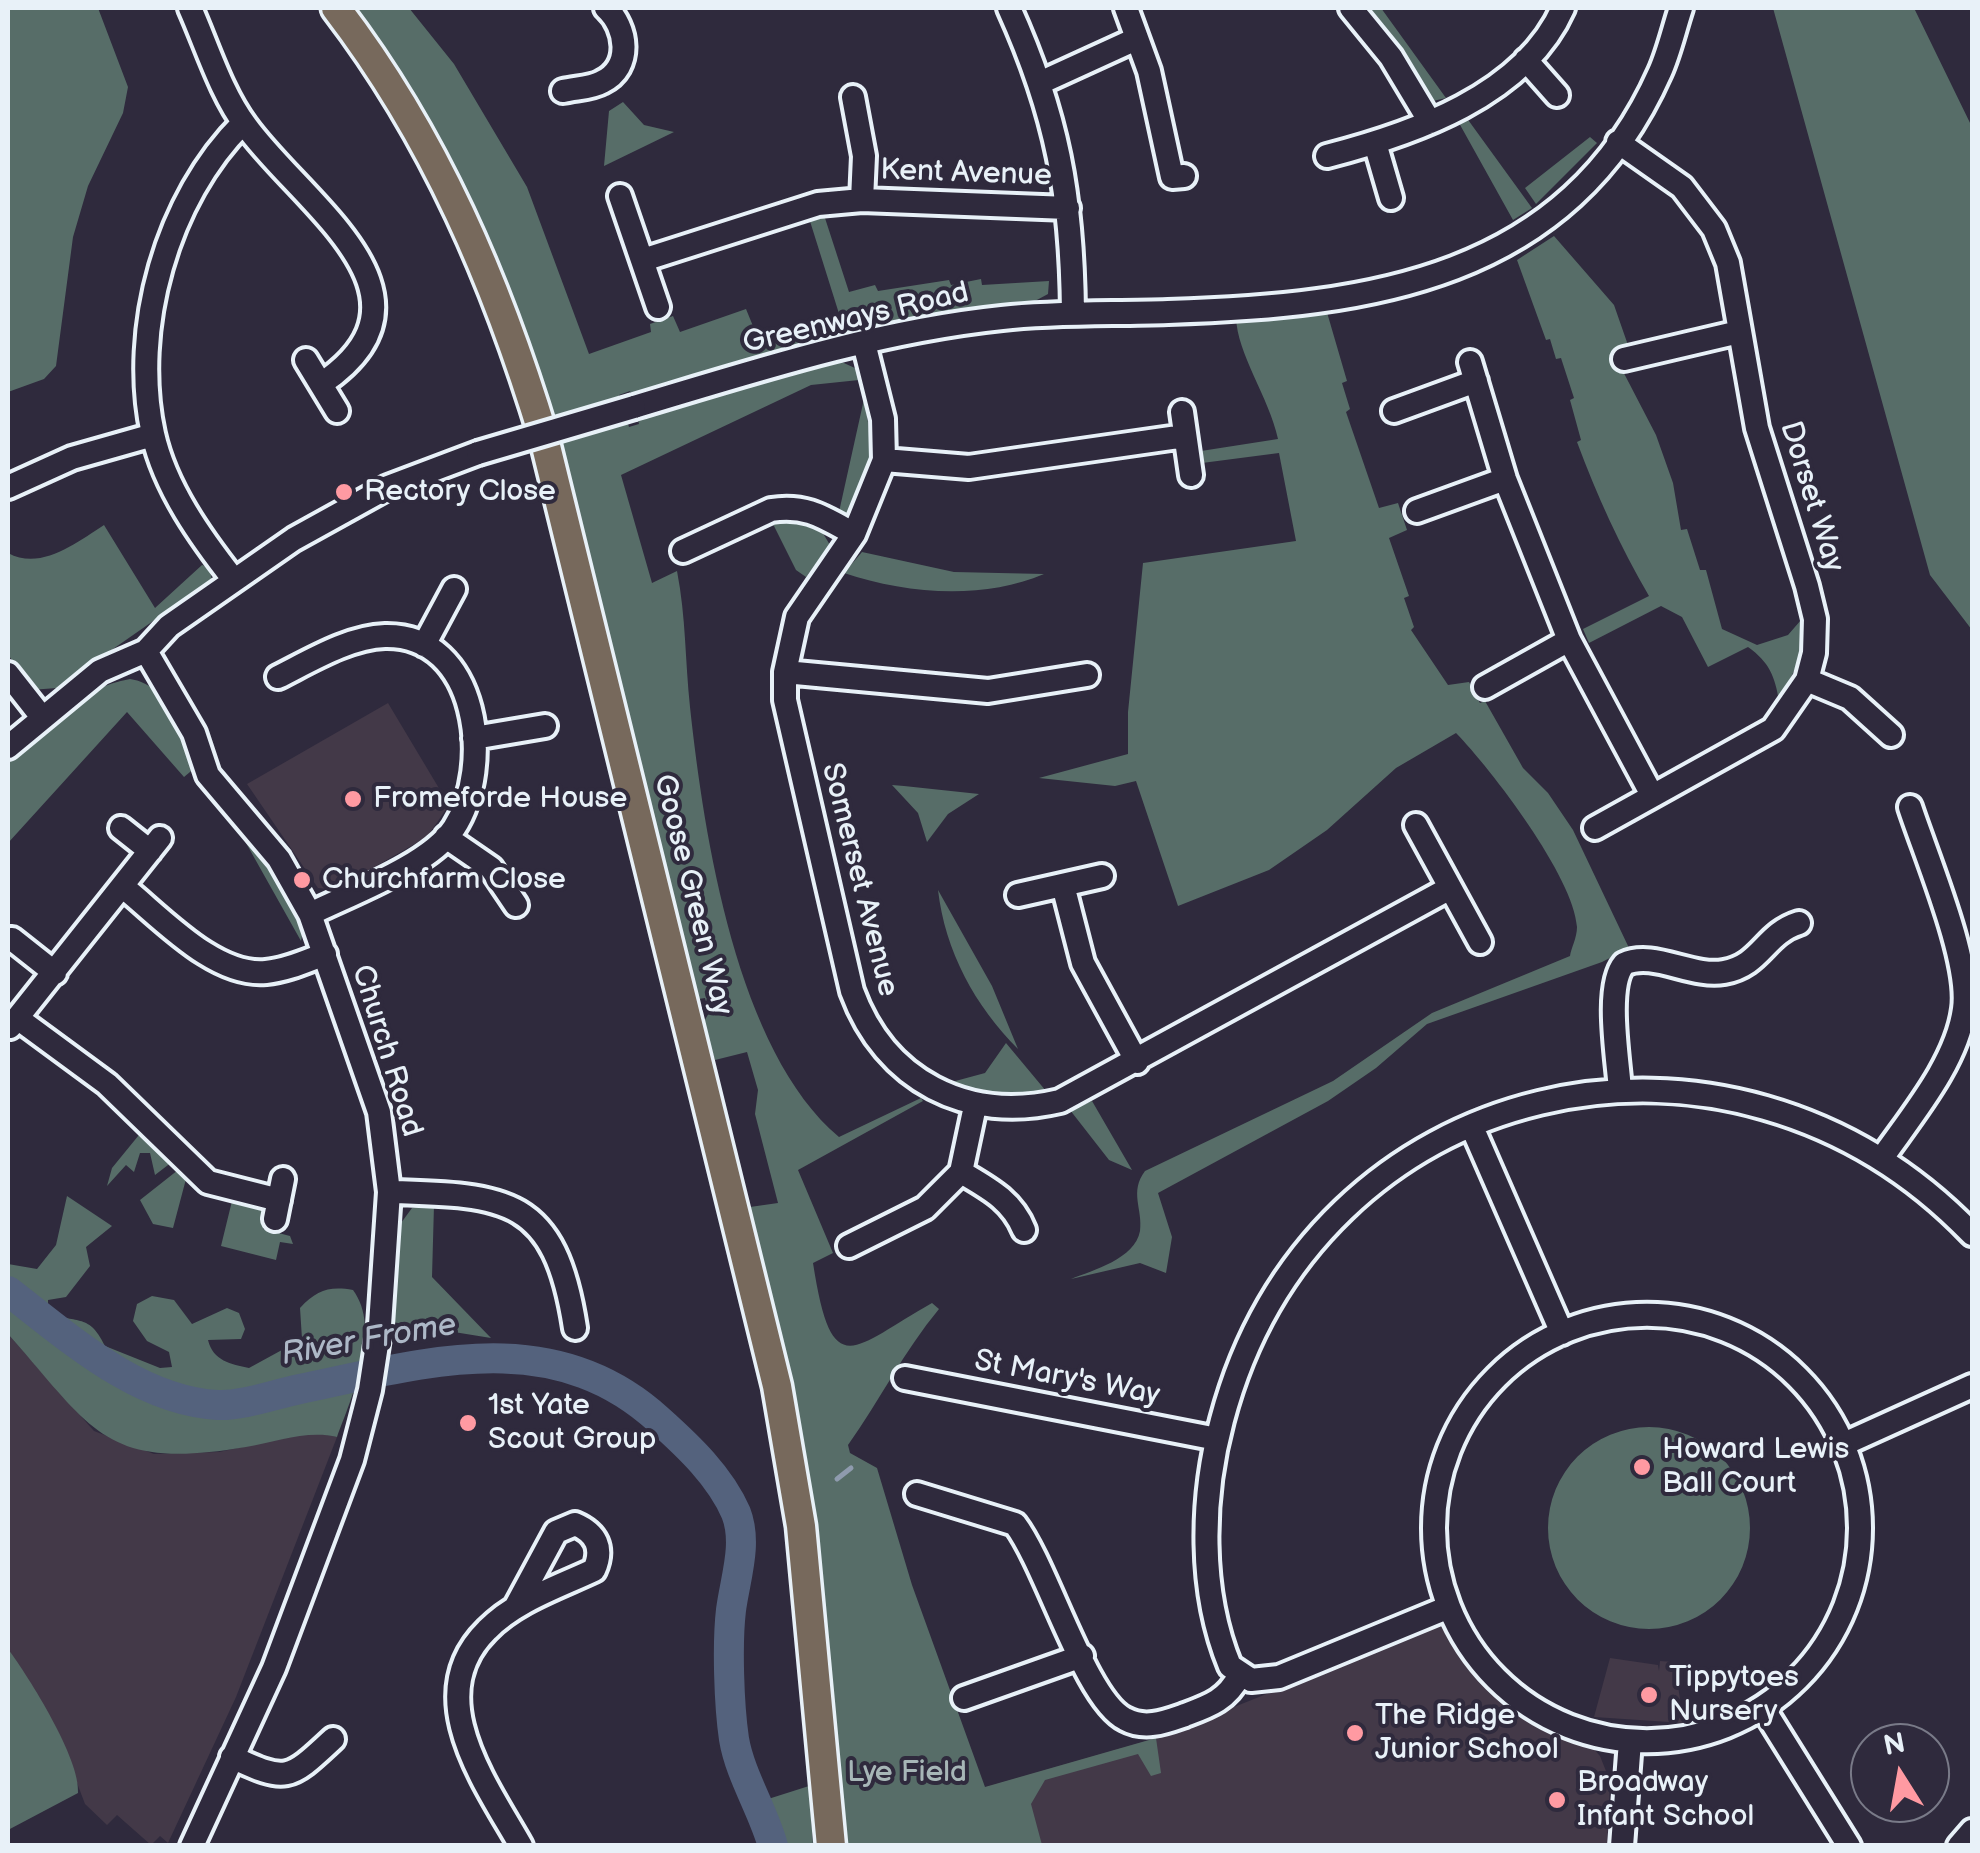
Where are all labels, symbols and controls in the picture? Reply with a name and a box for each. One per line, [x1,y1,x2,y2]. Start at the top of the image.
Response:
street label: Kent Avenue [880,153,1052,195]
street label: Greenways Road [740,276,972,362]
street label: Dorset Way [1771,417,1851,577]
place label: Rectory Close [364,474,556,510]
marker: Rectory Close [333,481,355,503]
street label: Somerset Avenue [813,760,905,1000]
street label: Goose Green Way [645,771,739,1019]
place label: Fromeforde House [373,781,627,817]
marker: Fromeforde House [342,788,364,810]
place label: Churchfarm Close [322,862,566,898]
marker: Churchfarm Close [291,869,313,891]
street label: Church Road [343,961,429,1141]
water label: River Frome [279,1307,459,1375]
street label: St Mary's Way [971,1343,1163,1415]
place label: 1st Yate Scout Group [488,1388,656,1458]
marker: 1st Yate Scout Group [457,1412,479,1434]
place label: Howard Lewis Ball Court [1662,1432,1849,1502]
marker: Howard Lewis Ball Court [1631,1456,1653,1478]
place label: Tippytoes Nursery [1669,1660,1799,1730]
marker: Tippytoes Nursery [1638,1684,1660,1706]
place label: The Ridge Junior School [1375,1698,1559,1768]
marker: The Ridge Junior School [1344,1722,1366,1744]
north arrow [1850,1723,1950,1823]
text: N [1881,1727,1908,1763]
park label: Lye Field [847,1755,967,1791]
place label: Broadway Infant School [1577,1765,1754,1836]
marker: Broadway Infant School [1546,1789,1568,1811]

